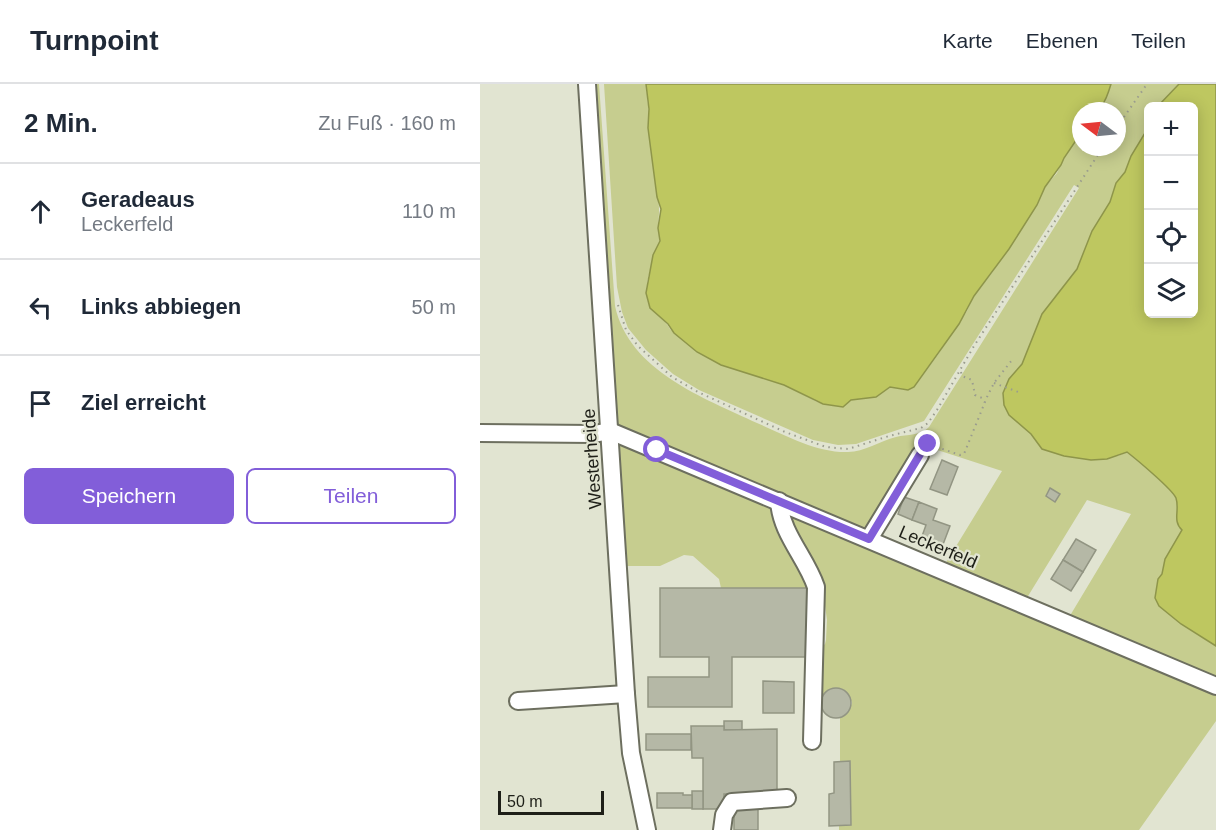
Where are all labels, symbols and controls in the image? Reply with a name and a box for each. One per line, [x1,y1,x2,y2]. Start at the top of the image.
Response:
text: Turnpoint [30,25,159,56]
text: Karte [943,29,993,52]
text: Ebenen [1026,29,1098,52]
text: Teilen [1131,29,1186,52]
north arrow [1072,102,1126,156]
map controls [1144,102,1198,318]
button: + [1144,102,1198,156]
text: 2 Min. [24,108,98,138]
text: Zu Fuß · 160 m [318,112,456,134]
button: − [1144,156,1198,210]
text: Geradeaus [81,187,195,212]
icon: ahead [24,195,57,228]
text: 110 m [402,200,456,222]
button: locate [1144,210,1198,264]
text: Leckerfeld [81,213,173,235]
button: layers [1144,264,1198,318]
icon: left [24,291,57,324]
text: Links abbiegen [81,294,241,319]
text: 50 m [412,296,456,318]
icon: arrive [24,387,57,420]
text: Ziel erreicht [81,390,206,415]
street label: Westerheide [579,408,605,510]
route end [914,430,940,456]
route start [643,436,669,462]
button: Speichern [24,468,234,524]
button: Teilen [246,468,456,524]
street label: Leckerfeld [896,522,980,572]
scale bar [498,788,604,816]
text: 50 m [507,793,543,810]

